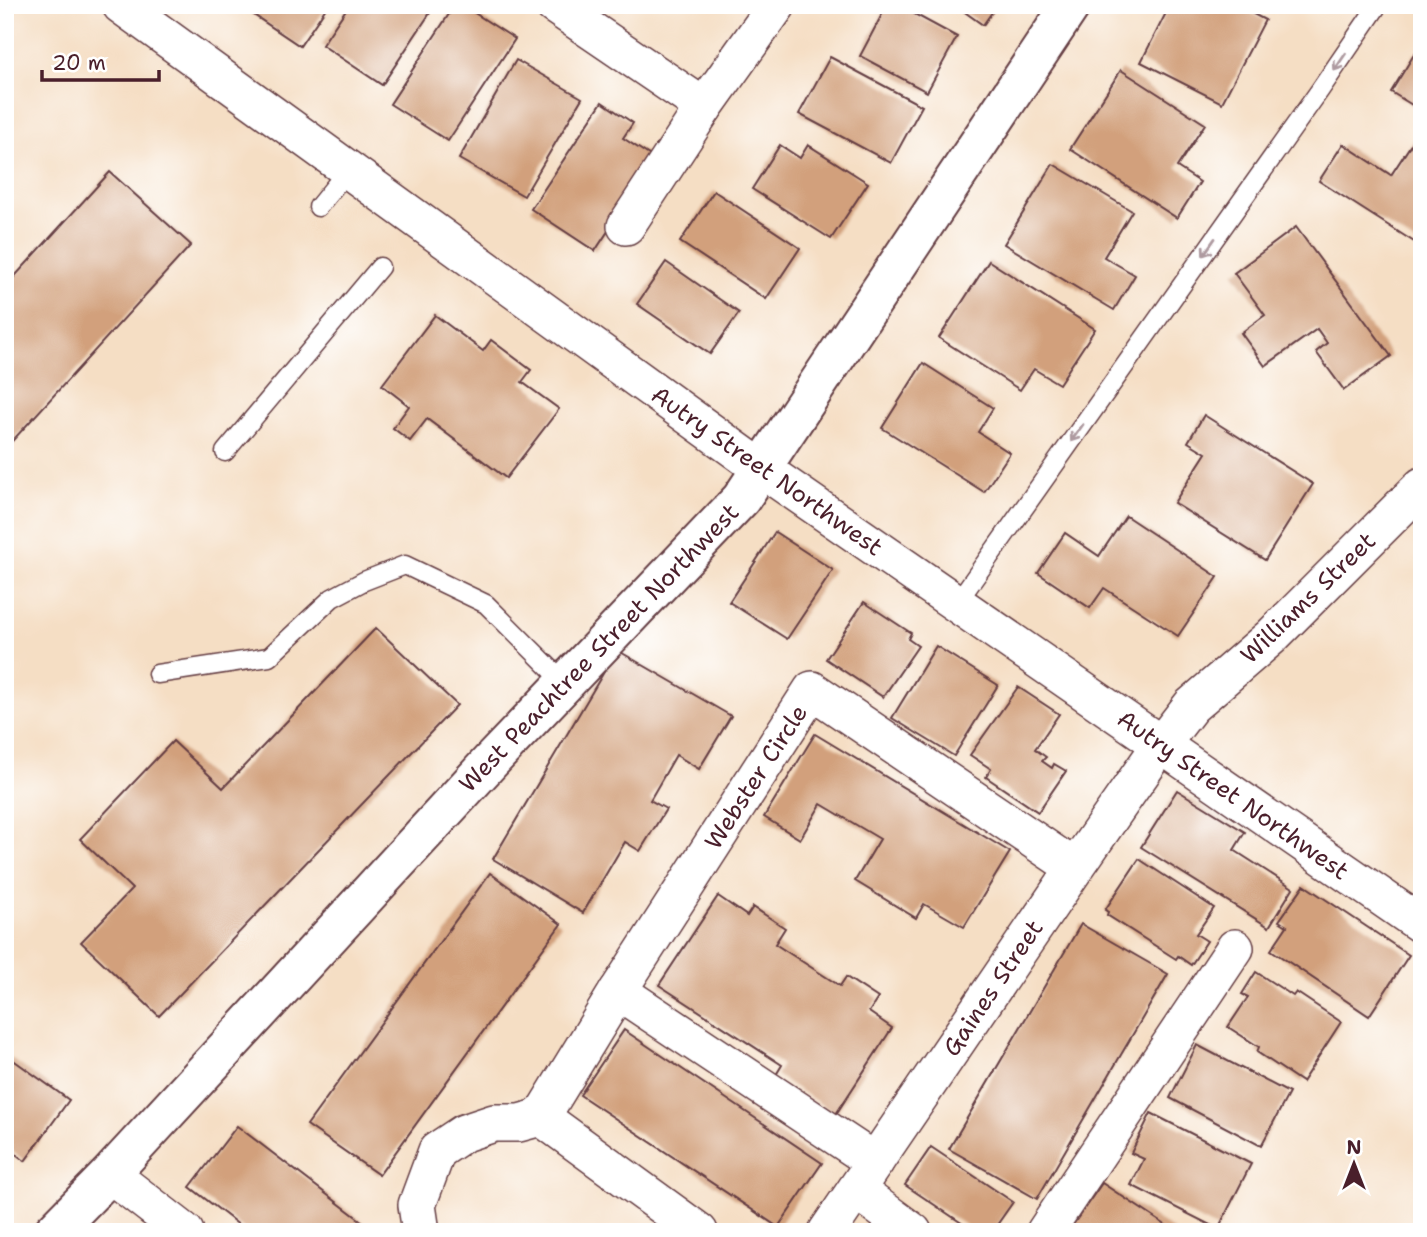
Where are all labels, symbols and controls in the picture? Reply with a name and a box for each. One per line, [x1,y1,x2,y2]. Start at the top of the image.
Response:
scale bar [42,38,159,82]
text: 20 m [52,49,106,77]
one-way arrow [1333,51,1347,71]
one-way arrow [1201,237,1216,256]
street label: Autry Street Northwest [645,379,889,563]
one-way arrow [1070,423,1084,442]
street label: West Peachtree Street Northwest [452,497,746,799]
street label: Williams Street [1233,525,1383,671]
street label: Webster Circle [697,698,815,856]
street label: Autry Street Northwest [1111,703,1355,887]
street label: Gaines Street [936,914,1050,1062]
north arrow [1318,1128,1388,1198]
text: N [1346,1135,1362,1160]

